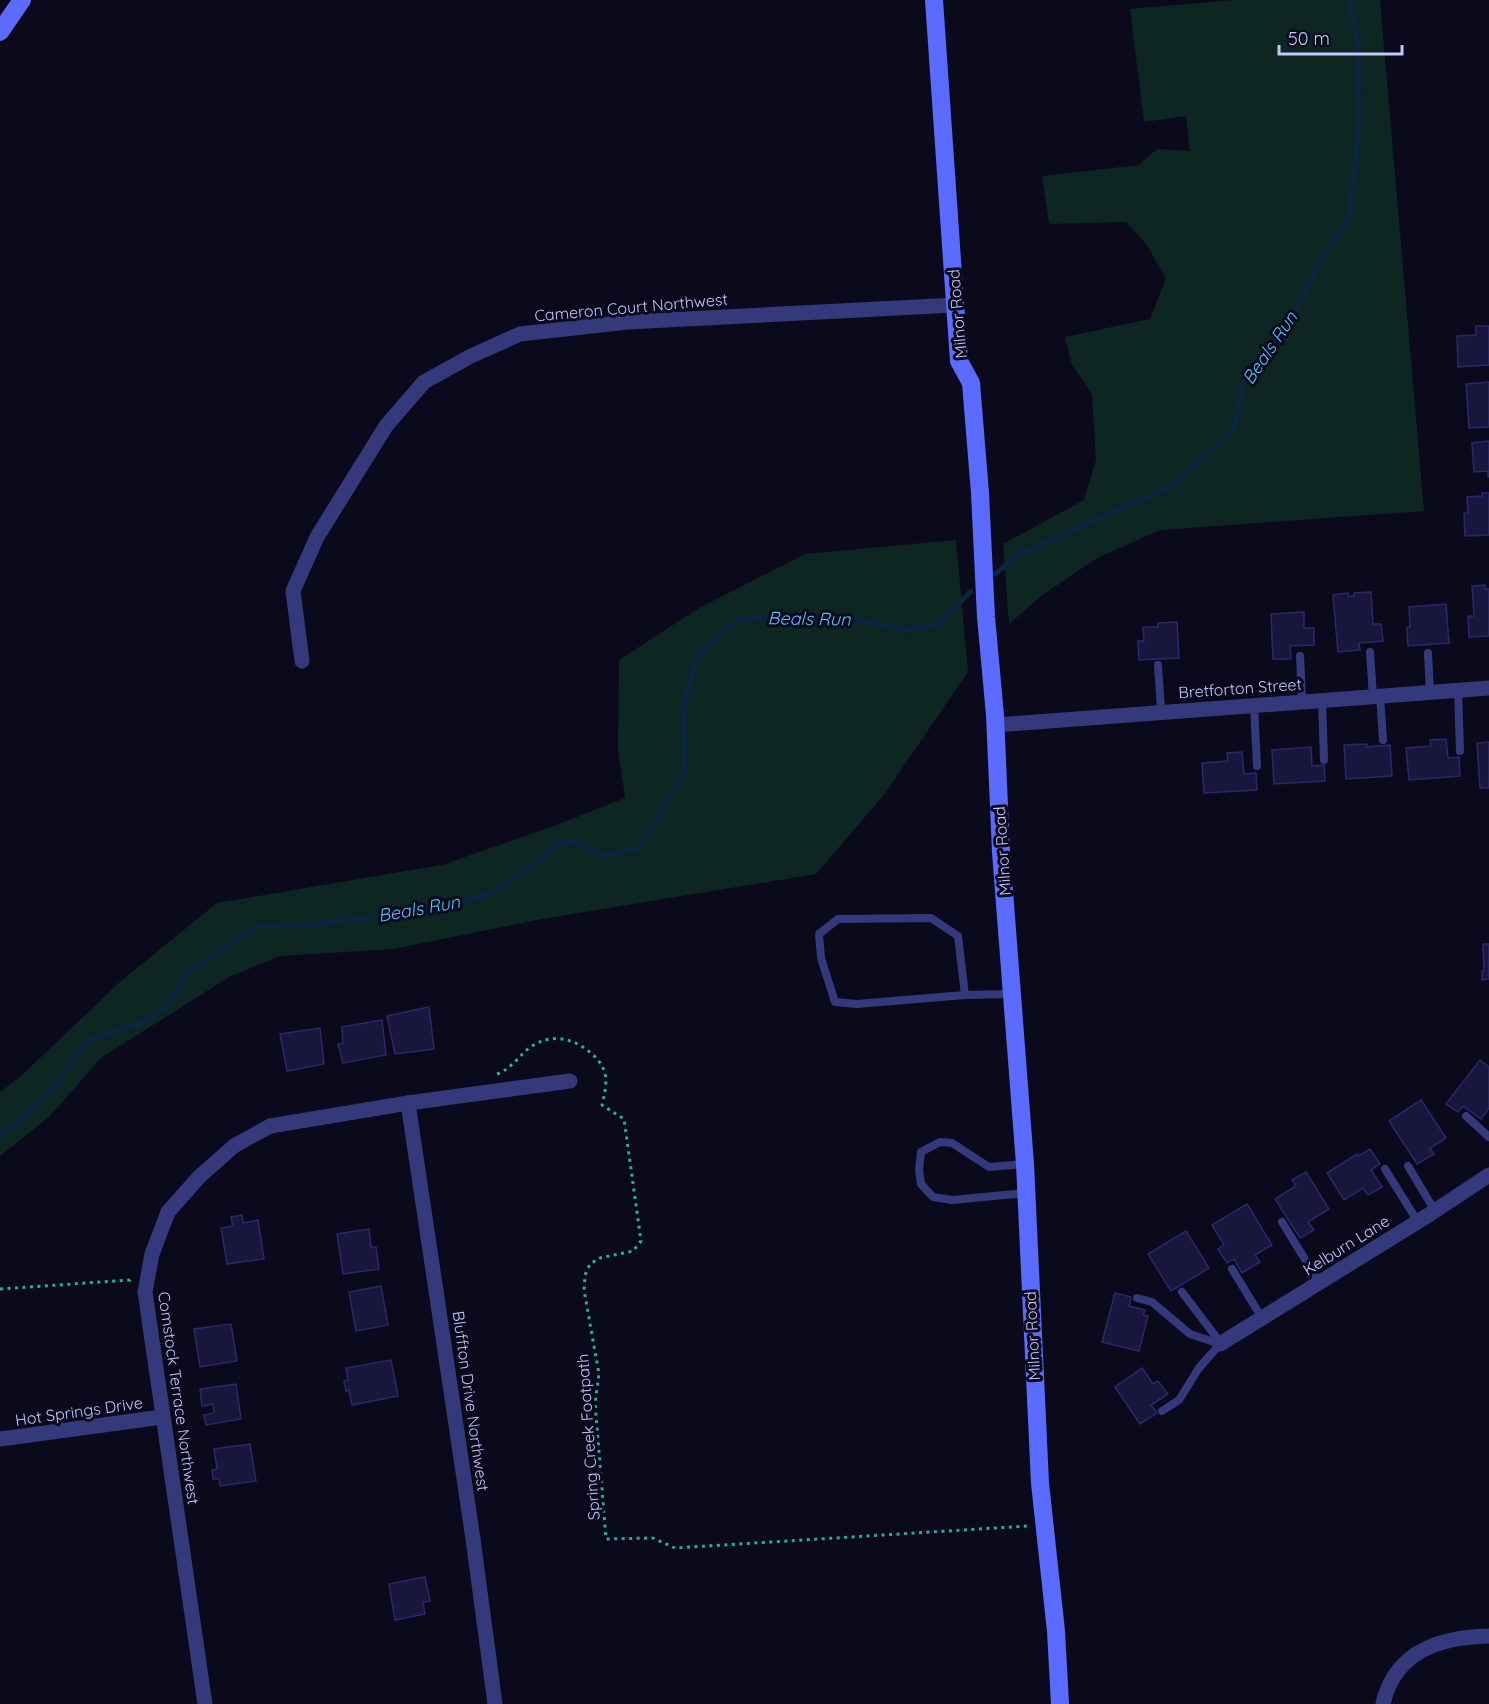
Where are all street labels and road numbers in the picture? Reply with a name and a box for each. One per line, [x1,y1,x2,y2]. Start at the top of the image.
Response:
street label: Milnor Road [943,269,971,359]
street label: Cameron Court Northwest [533,289,729,325]
street label: Bretforton Street [1178,674,1302,702]
street label: Milnor Road [989,806,1015,896]
street label: Kelburn Lane [1299,1210,1393,1280]
street label: Comstock Terrace Northwest [154,1290,204,1506]
street label: Milnor Road [1020,1291,1044,1381]
street label: Bluffton Drive Northwest [448,1309,494,1493]
street label: Spring Creek Footpath [572,1353,604,1521]
street label: Hot Springs Drive [14,1392,144,1430]

